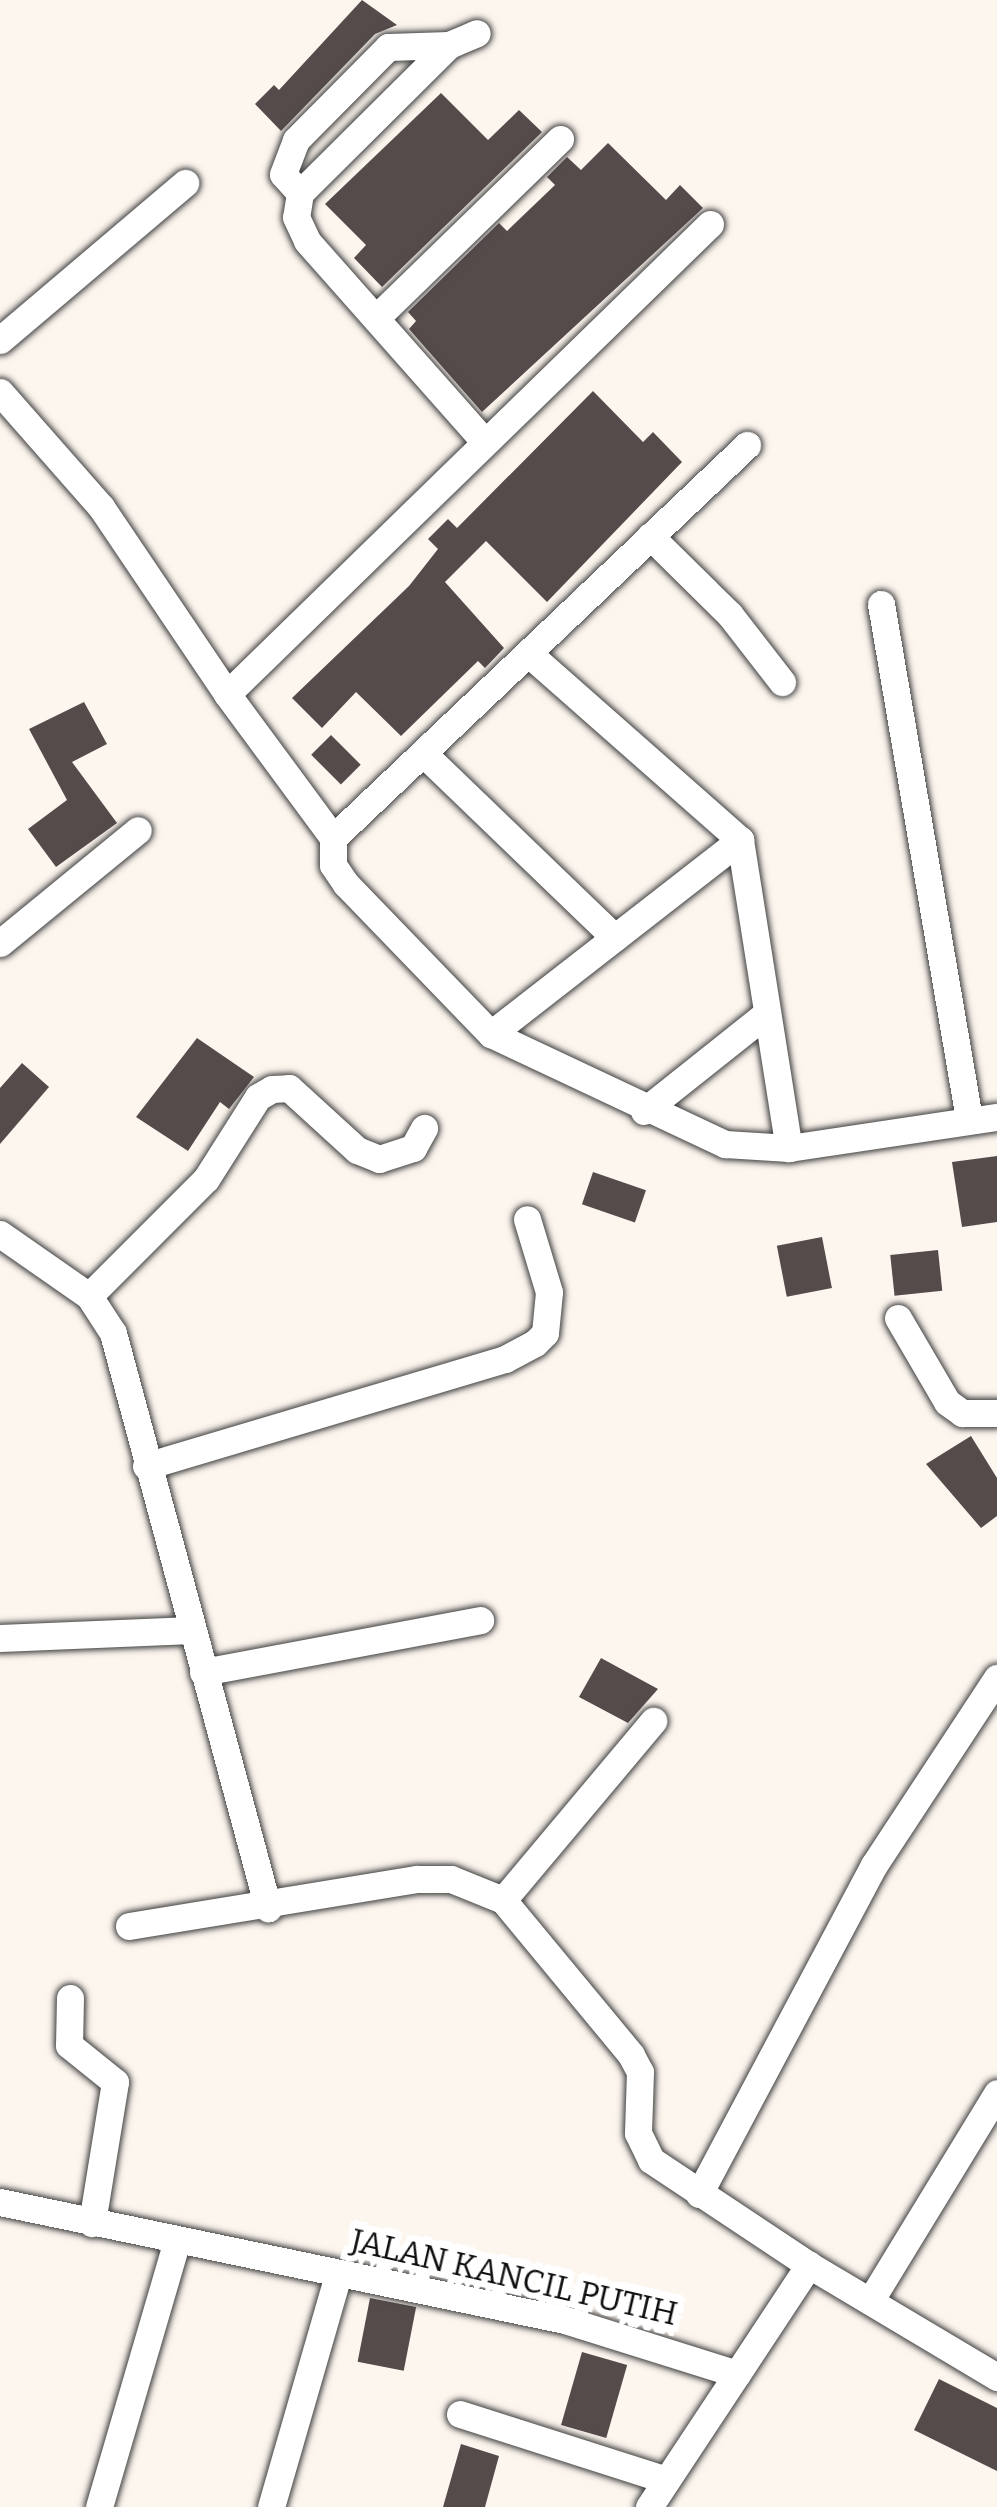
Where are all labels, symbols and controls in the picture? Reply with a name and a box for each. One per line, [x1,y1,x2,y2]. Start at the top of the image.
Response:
street label: JALAN KANCIL PUTIH [347,2221,681,2335]

